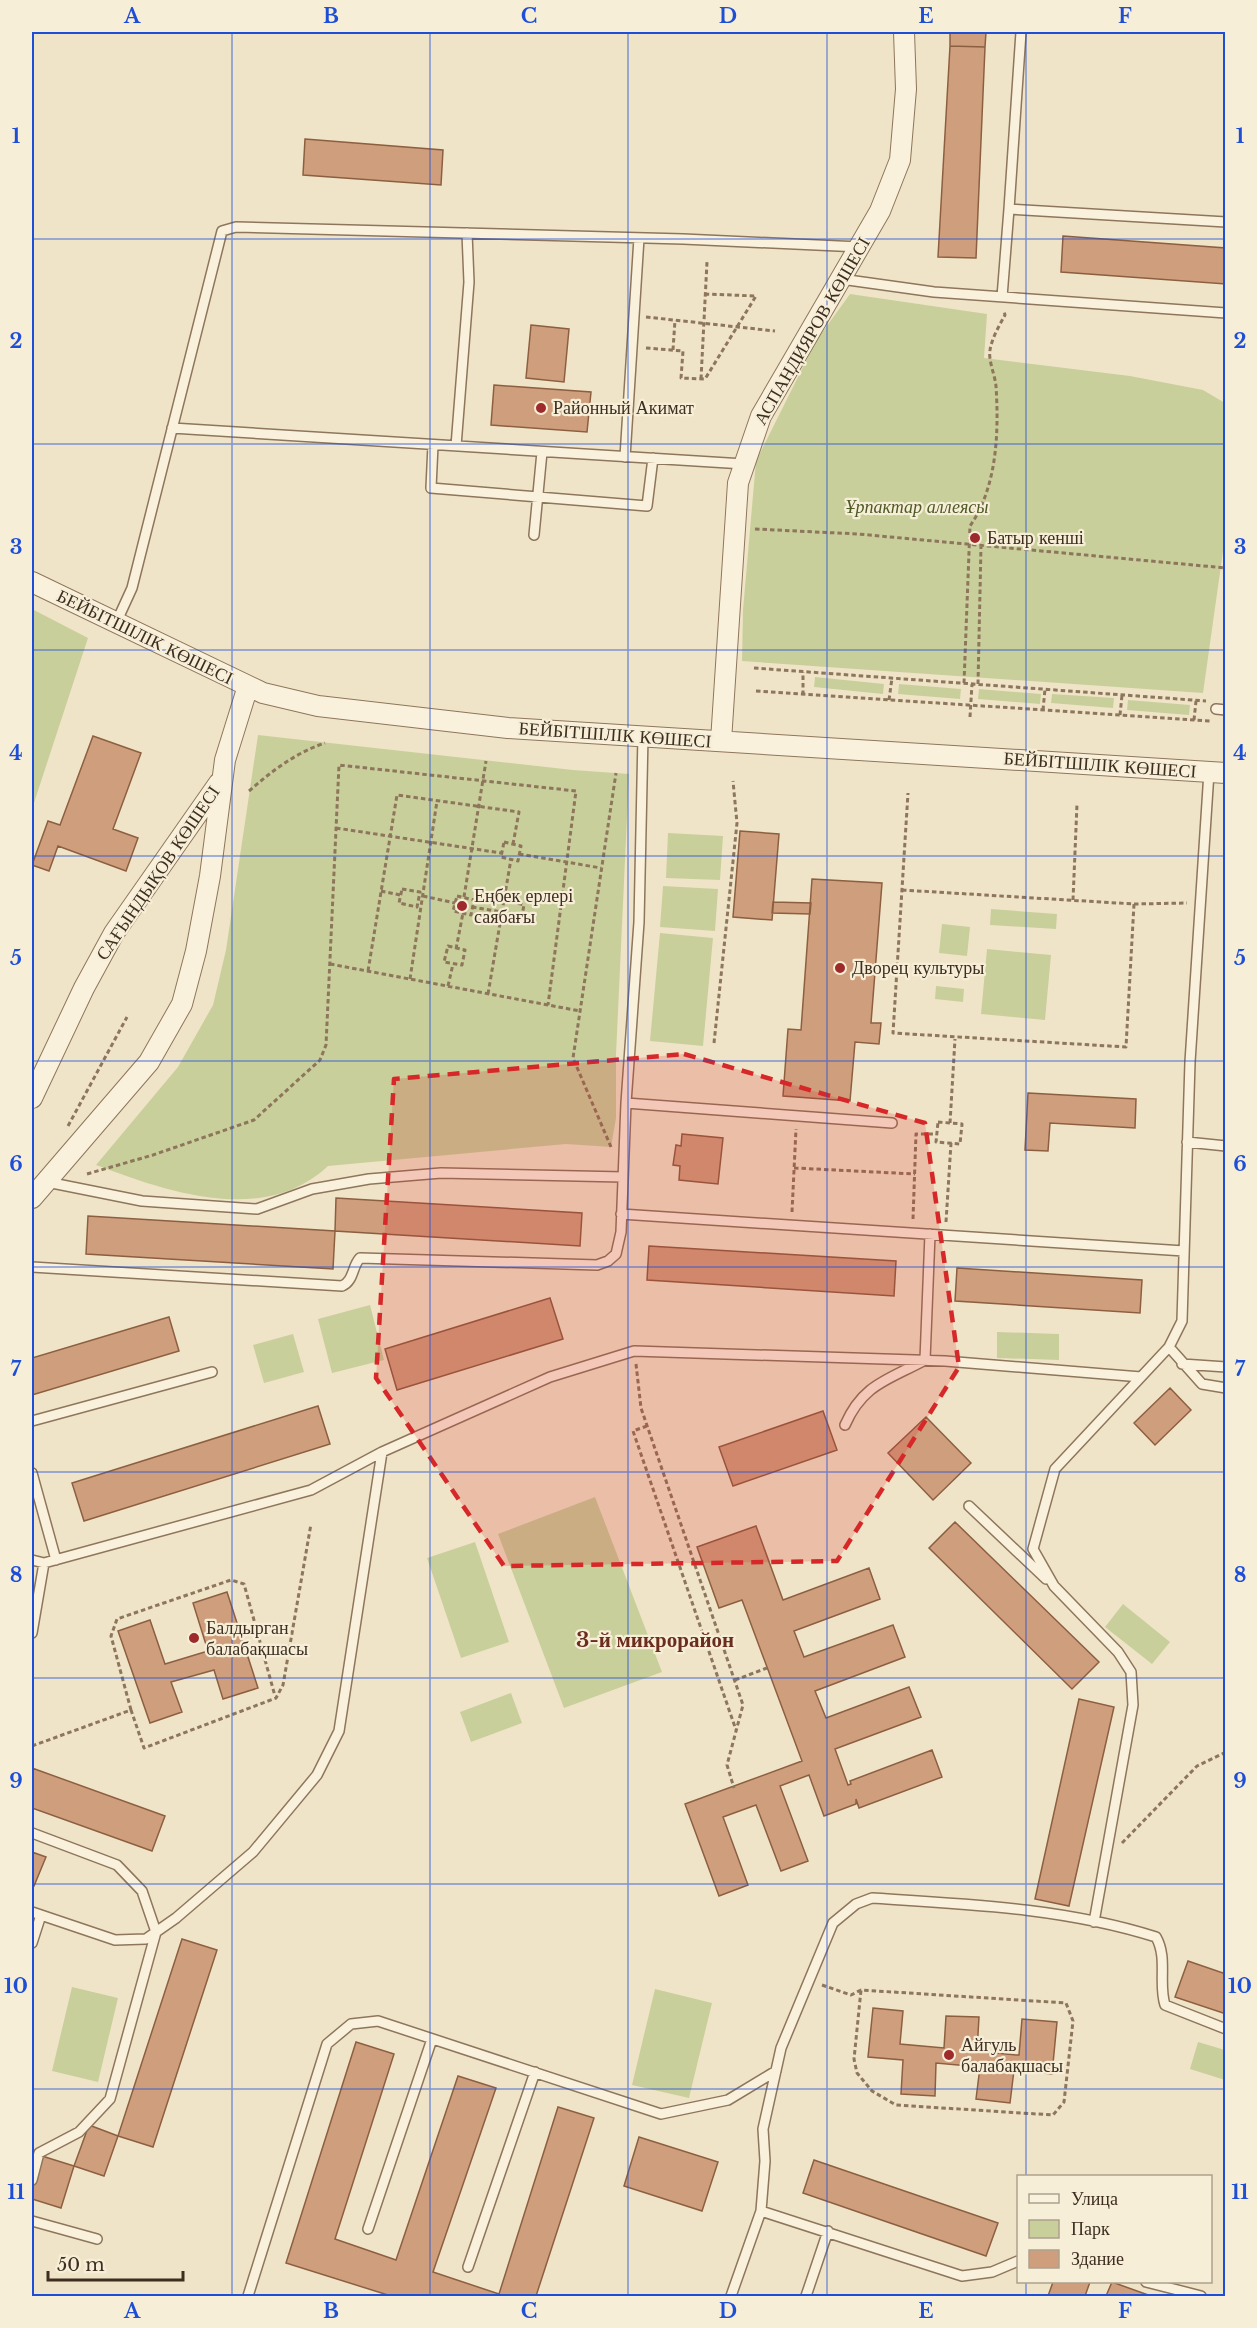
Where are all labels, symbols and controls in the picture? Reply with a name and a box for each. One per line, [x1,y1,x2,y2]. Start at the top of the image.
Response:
text: A [123,4,141,28]
text: B [323,4,339,28]
text: C [521,4,537,28]
text: D [719,4,737,28]
text: E [918,4,934,28]
text: F [1118,4,1132,28]
text: 1 [12,124,21,148]
text: 1 [1236,124,1245,148]
street label: АСПАНДИЯРОВ КӨШЕСІ [749,233,875,429]
text: 2 [9,329,23,353]
text: 2 [1233,329,1247,353]
place label: Районный Акимат [553,397,694,419]
marker: Районный Акимат [534,401,548,415]
park label: Ұрпактар аллеясы [845,496,989,518]
place label: Батыр кенші [987,527,1084,549]
marker: Батыр кенші [968,531,982,545]
text: 3 [10,535,22,559]
text: 3 [1234,535,1246,559]
street label: БЕЙБІТШІЛІК КӨШЕСІ [53,585,237,689]
street label: БЕЙБІТШІЛІК КӨШЕСІ [518,717,712,753]
text: 4 [9,741,23,765]
text: 4 [1233,741,1247,765]
street label: БЕЙБІТШІЛІК КӨШЕСІ [1003,747,1197,783]
street label: САҒЫНДЫҚОВ КӨШЕСІ [91,782,225,964]
place label: Еңбек ерлері саябағы [474,885,573,928]
marker: Еңбек ерлері саябағы [455,899,469,913]
text: 5 [10,946,22,970]
text: 5 [1234,946,1246,970]
place label: Дворец культуры [852,957,984,979]
marker: Дворец культуры [833,961,847,975]
text: 6 [9,1152,23,1176]
text: 6 [1233,1152,1247,1176]
text: 7 [11,1357,22,1381]
text: 7 [1235,1357,1246,1381]
text: 8 [10,1563,22,1587]
text: 8 [1234,1563,1246,1587]
place label: Балдырган балабақшасы [206,1617,308,1660]
district label: 3-й микрорайон [576,1627,734,1653]
marker: Балдырган балабақшасы [187,1631,201,1645]
text: 9 [9,1769,23,1793]
text: 9 [1233,1769,1247,1793]
text: 10 [4,1974,28,1998]
text: 10 [1228,1974,1252,1998]
place label: Айгуль балабақшасы [961,2034,1063,2077]
marker: Айгуль балабақшасы [942,2048,956,2062]
legend [1017,2175,1212,2283]
text: 11 [7,2180,25,2204]
text: 11 [1231,2180,1249,2204]
text: Улица [1071,2188,1118,2210]
text: Парк [1071,2218,1110,2240]
scale bar [48,2244,183,2282]
text: Здание [1071,2248,1124,2270]
text: 50 m [57,2254,105,2276]
text: A [123,2299,141,2323]
text: B [323,2299,339,2323]
text: C [521,2299,537,2323]
text: D [719,2299,737,2323]
text: E [918,2299,934,2323]
text: F [1118,2299,1132,2323]

